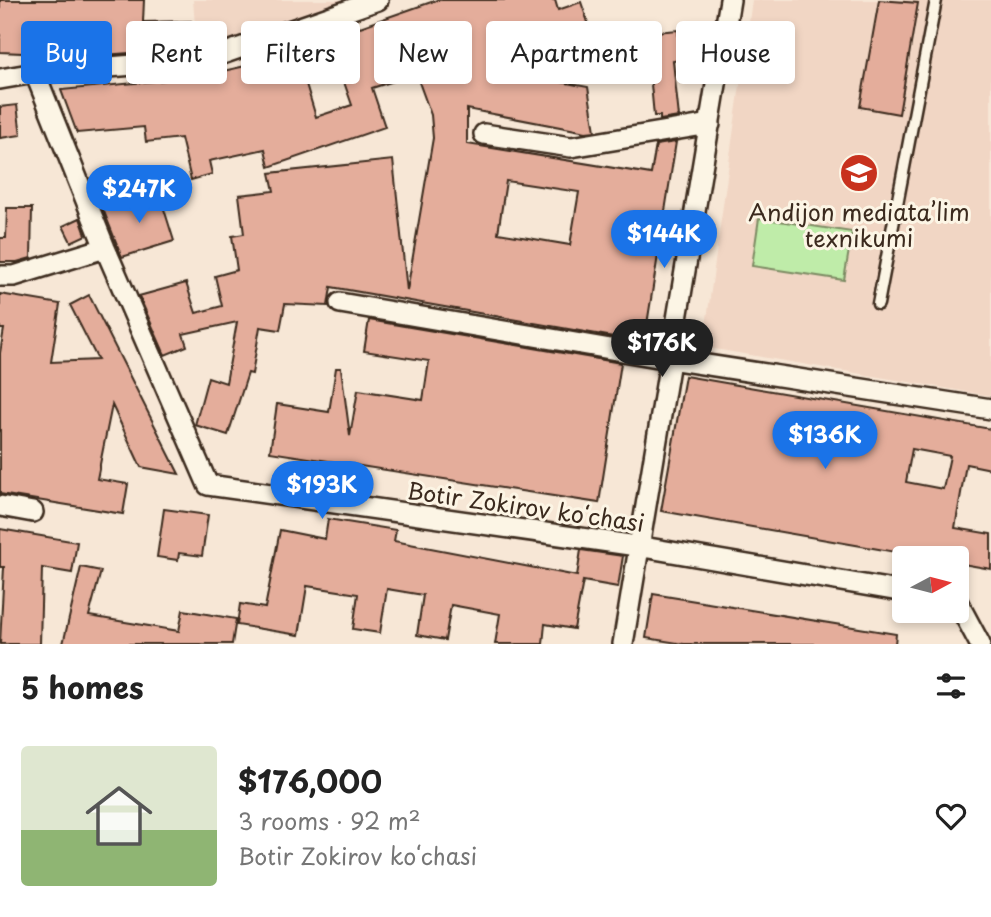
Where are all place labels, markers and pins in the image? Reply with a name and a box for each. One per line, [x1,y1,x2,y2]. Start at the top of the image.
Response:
school or university icon: Andijon mediataʼlim texnikumi [838,152,880,194]
pin: $247K [90,166,188,225]
place label: Andijon mediataʼlim texnikumi [748,194,970,255]
pin: $144K [615,210,713,270]
pin: $176K [613,320,711,379]
pin: $136K [776,412,874,471]
pin: $193K [273,462,371,521]

